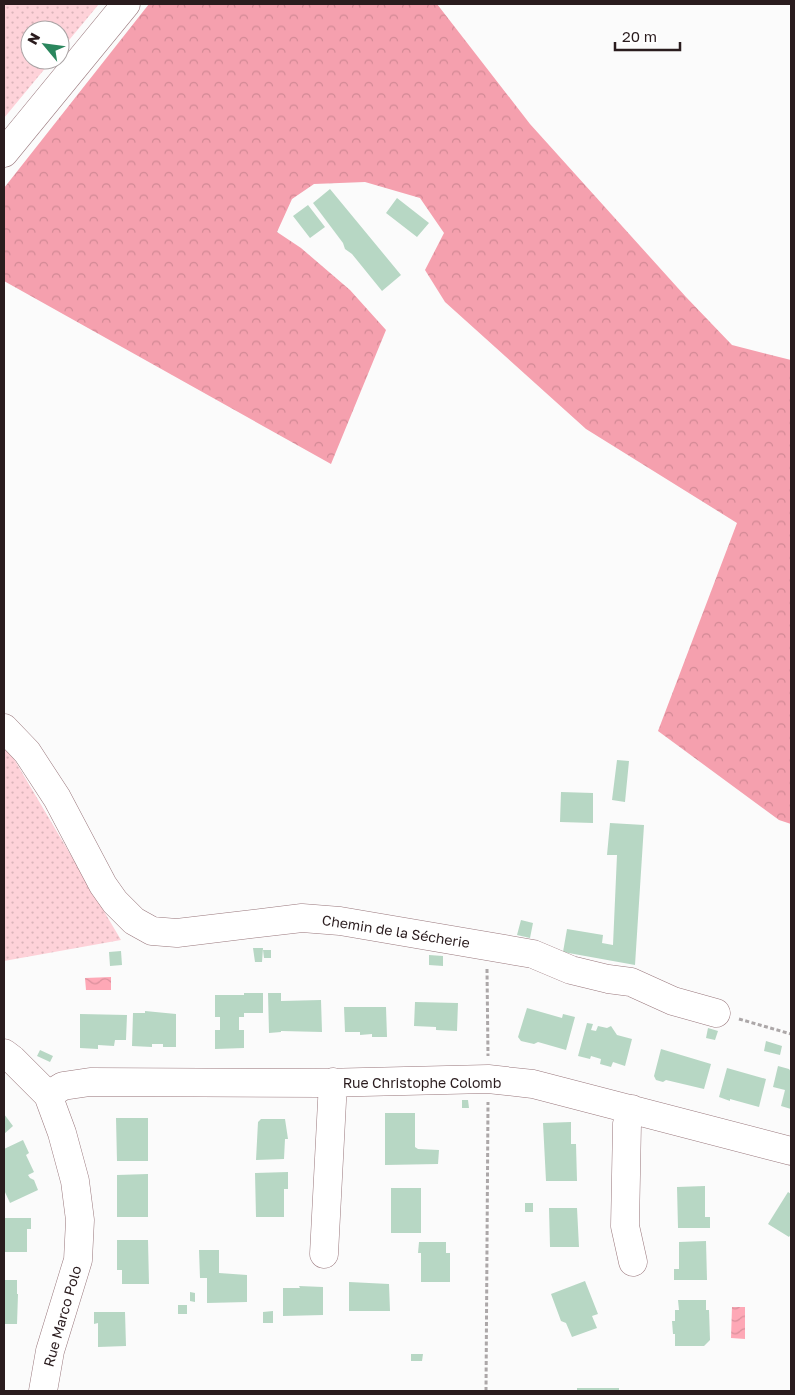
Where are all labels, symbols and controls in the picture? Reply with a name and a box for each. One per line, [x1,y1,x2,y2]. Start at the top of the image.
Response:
north arrow [20,20,70,70]
scale bar [615,20,680,52]
text: 20 m [622,27,657,45]
text: N [23,30,43,47]
street label: Chemin de la Sécherie [321,911,471,951]
street label: Rue Christophe Colomb [343,1074,501,1091]
street label: Rue Marco Polo [39,1264,85,1368]

